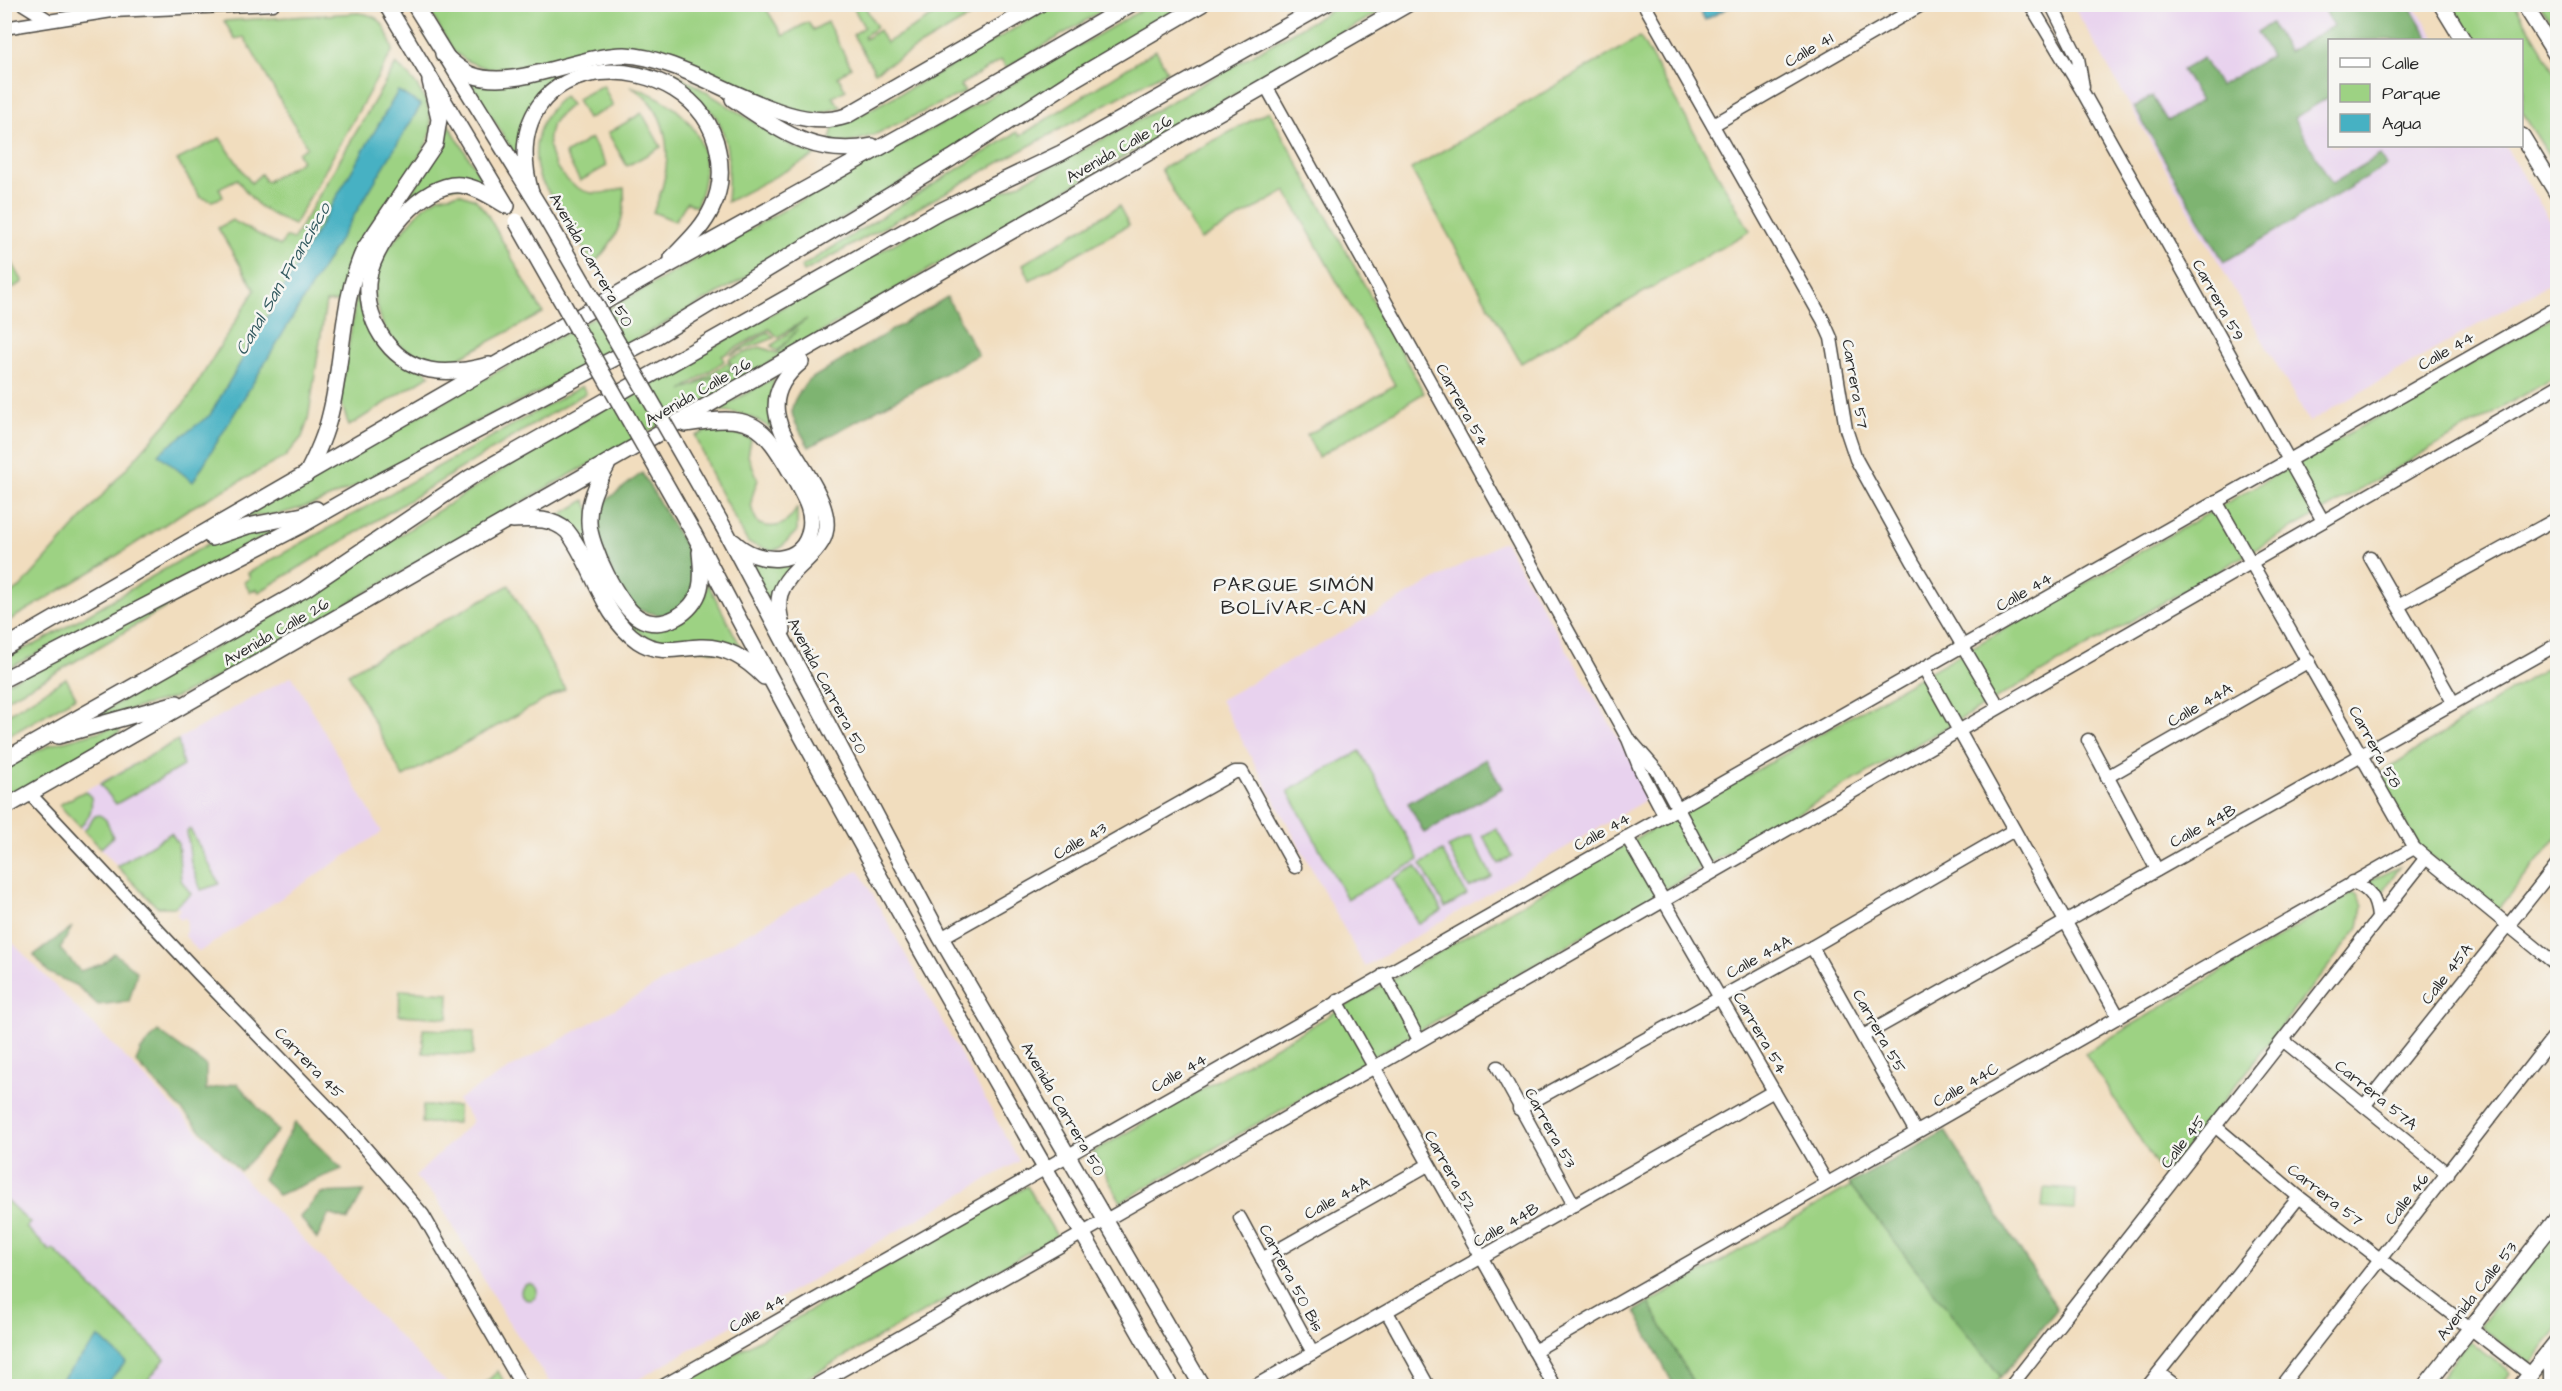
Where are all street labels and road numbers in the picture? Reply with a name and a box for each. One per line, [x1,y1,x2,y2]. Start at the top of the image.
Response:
street label: Calle 41 [1781,27,1837,73]
street label: Avenida Calle 26 [1062,110,1176,188]
street label: Avenida Carrera 50 [544,189,638,331]
street label: Carrera 59 [2187,255,2249,345]
street label: Calle 44 [2414,326,2478,376]
street label: Carrera 57 [1836,338,1874,431]
street label: Avenida Calle 26 [641,353,755,431]
street label: Carrera 54 [1430,360,1494,450]
street label: Calle 44 [1992,567,2056,617]
street label: Avenida Calle 26 [219,593,333,671]
street label: Avenida Carrera 50 [782,614,872,758]
street label: Calle 44A [2163,678,2237,732]
street label: Carrera 58 [2343,702,2407,792]
street label: Calle 44B [2166,798,2241,853]
street label: Calle 44 [1570,807,1634,856]
street label: Calle 43 [1049,817,1111,865]
street label: Calle 44A [1722,930,1796,984]
street label: Calle 45A [2416,939,2478,1009]
street label: Carrera 55 [1847,986,1911,1077]
street label: Carrera 54 [1728,988,1792,1078]
street label: Carrera 45 [269,1022,349,1104]
street label: Avenida Carrera 50 [1016,1038,1110,1180]
street label: Calle 44 [1147,1048,1211,1098]
street label: Carrera 57A [2330,1055,2422,1135]
street label: Calle 44C [1929,1057,2003,1113]
street label: Carrera 53 [1519,1084,1581,1172]
street label: Calle 45 [2155,1110,2211,1173]
street label: Carrera 52 [1419,1126,1481,1216]
street label: Carrera 57 [2283,1159,2367,1232]
street label: Calle 46 [2380,1168,2434,1230]
street label: Calle 44A [1300,1171,1374,1225]
street label: Calle 44B [1469,1197,1544,1253]
street label: Carrera 50 Bis [1253,1220,1329,1336]
street label: Avenida Calle 53 [2432,1237,2522,1345]
street label: Calle 44 [725,1288,789,1338]

